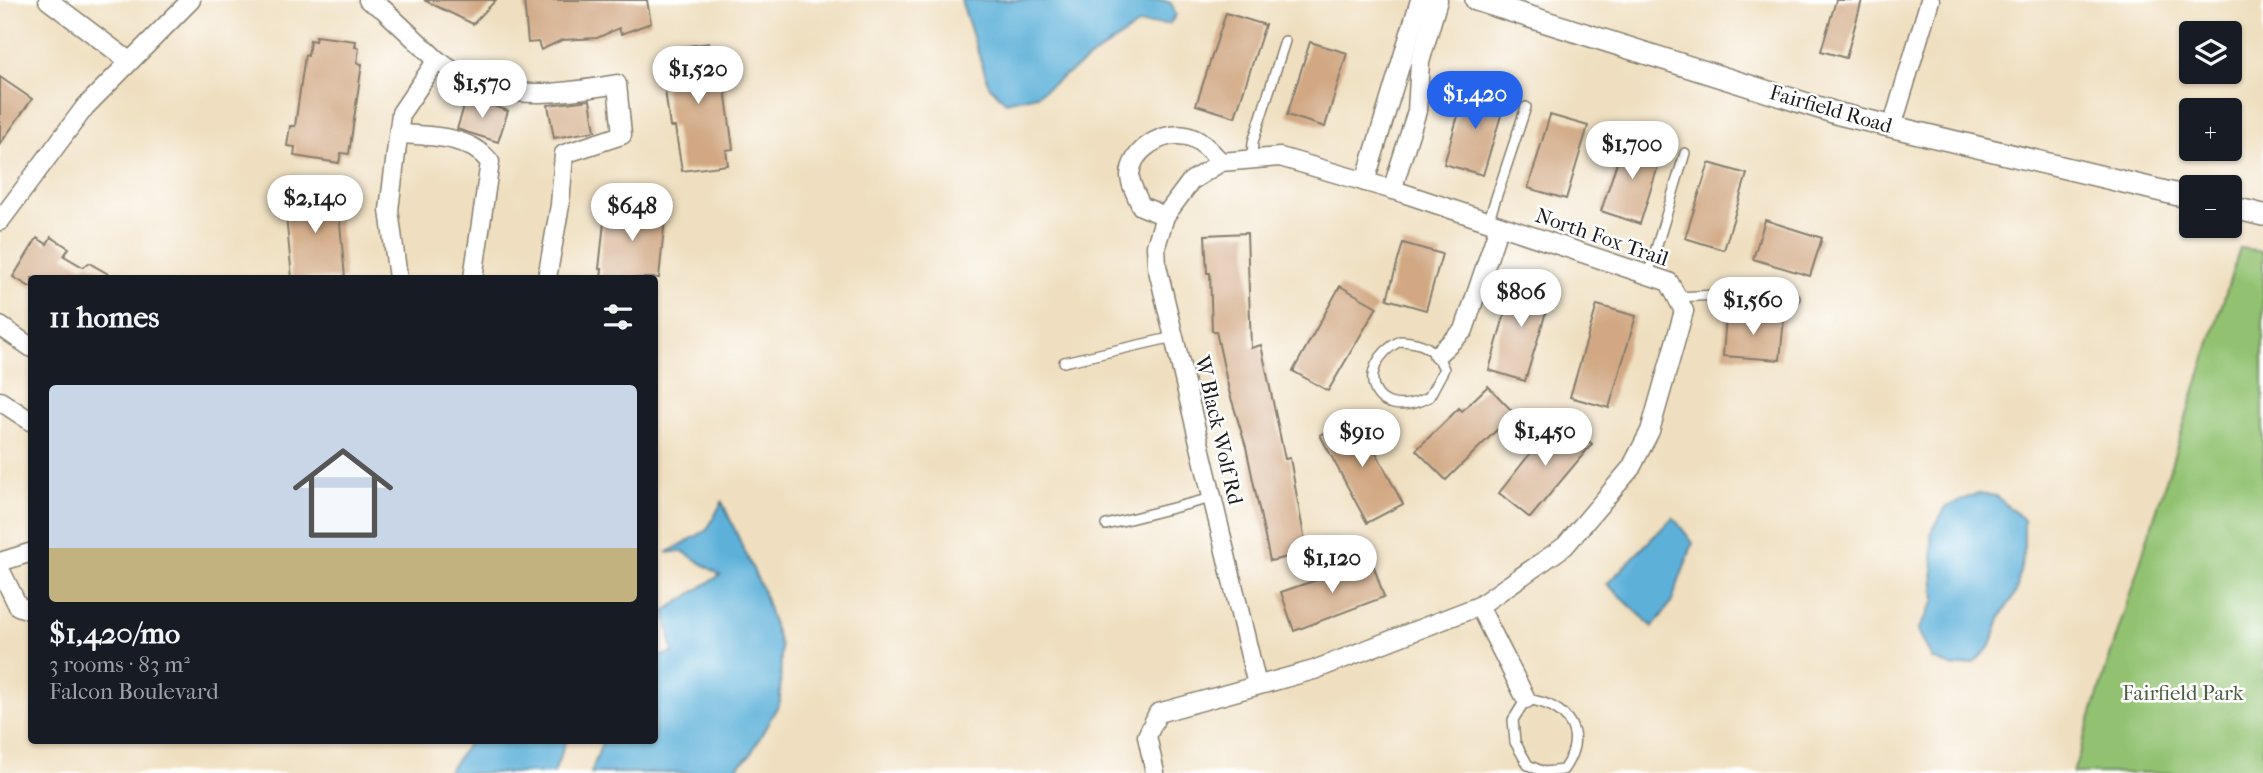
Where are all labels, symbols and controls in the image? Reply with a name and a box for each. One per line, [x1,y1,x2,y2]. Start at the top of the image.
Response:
map controls [2179,21,2242,238]
button: layers [2179,21,2242,84]
pin: $1,520 [641,46,755,106]
text: $1,520 [668,55,728,82]
pin: $1,570 [425,60,539,120]
text: $1,570 [453,69,511,96]
pin: $1,420 [1418,72,1532,131]
text: $1,420 [1443,80,1507,107]
street label: Fairfield Road [1767,80,1896,138]
button: + [2179,98,2242,161]
pin: $1,700 [1575,122,1689,181]
text: $1,700 [1602,130,1662,157]
button: − [2179,175,2242,238]
pin: $2,140 [258,176,372,235]
text: $2,140 [283,184,347,211]
pin: $648 [591,184,673,243]
text: $648 [607,192,657,219]
street label: North Fox Trail [1532,203,1672,271]
pin: $806 [1480,270,1562,329]
text: $806 [1496,278,1546,305]
pin: $1,560 [1696,278,1810,337]
text: $1,560 [1723,286,1783,313]
icon: filters [599,298,637,336]
text: 11 homes [49,300,159,335]
street label: W Black Wolf Rd [1190,352,1248,507]
pin: $1,450 [1488,408,1602,468]
pin: $910 [1321,410,1403,469]
text: $1,450 [1514,417,1576,444]
text: $910 [1339,418,1385,445]
icon: home [280,430,406,556]
pin: $1,120 [1275,536,1389,595]
text: $1,120 [1303,544,1361,571]
text: $1,420/mo [49,616,180,651]
text: 3 rooms · 83 m² [49,651,190,678]
text: Falcon Boulevard [49,678,219,705]
park label: Fairfield Park [2122,681,2244,705]

